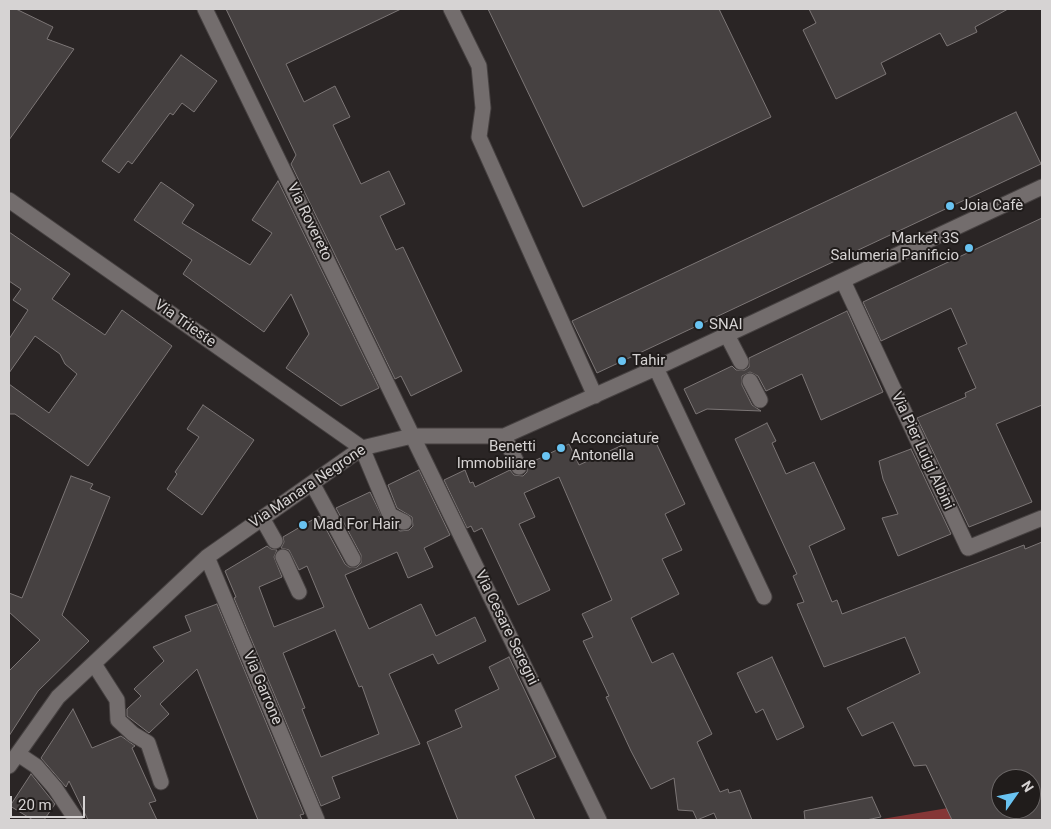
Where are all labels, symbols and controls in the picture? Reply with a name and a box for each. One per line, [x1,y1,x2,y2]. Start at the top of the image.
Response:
street label: Via Rovereto [282,180,336,264]
place label: Joia Cafè [960,197,1023,215]
marker: Joia Cafè [944,200,956,212]
place label: Market 3S Salumeria Panificio [830,230,959,265]
marker: Market 3S Salumeria Panificio [963,242,975,254]
street label: Via Trieste [151,296,219,352]
place label: SNAI [709,316,743,334]
marker: SNAI [693,319,705,331]
place label: Tahir [632,352,665,370]
marker: Tahir [616,355,628,367]
street label: Via Pier Luigi Albini [887,389,957,513]
place label: Acconciature Antonella [571,430,659,465]
place label: Benetti Immobiliare [457,438,536,473]
street label: Via Manara Negrone [246,441,370,533]
marker: Acconciature Antonella [555,442,567,454]
marker: Benetti Immobiliare [540,450,552,462]
place label: Mad For Hair [313,516,400,534]
marker: Mad For Hair [297,519,309,531]
street label: Via Cesare Seregni [470,568,542,688]
street label: Via Garrone [238,648,286,728]
north arrow [991,769,1041,819]
text: N [1018,778,1037,795]
scale bar [12,786,88,818]
text: 20 m [18,796,52,814]

